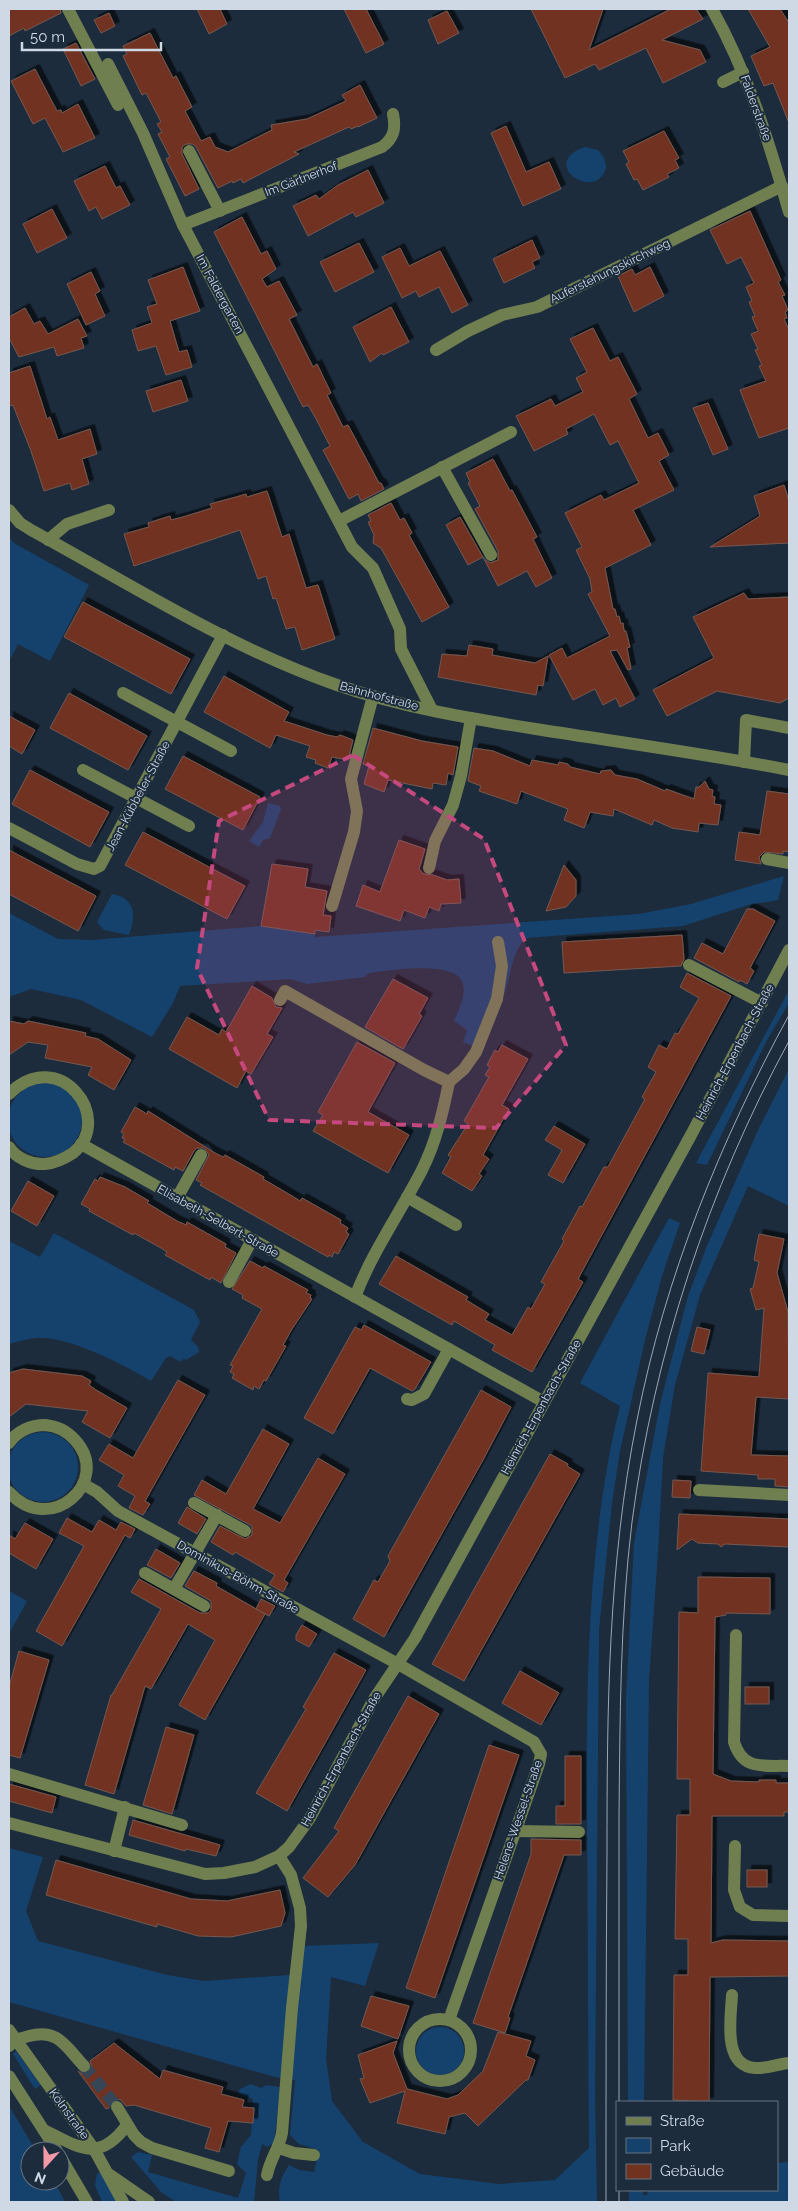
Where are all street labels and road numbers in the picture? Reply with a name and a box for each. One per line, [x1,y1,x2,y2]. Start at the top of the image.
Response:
street label: Falderstraße [738,73,774,143]
street label: Im Gärtnerhof [263,158,340,199]
street label: Auferstehungskirchweg [548,236,672,306]
street label: Im Faldergarten [193,252,247,336]
street label: Bahnhofstraße [338,679,420,713]
street label: Jean-Kübbeler-Straße [103,739,173,853]
street label: Heinrich-Erpenbach-Straße [693,982,777,1122]
street label: Elisabeth-Selbert-Straße [155,1182,281,1260]
street label: Heinrich-Erpenbach-Straße [498,1337,584,1477]
street label: Dominikus-Böhm-Straße [175,1538,301,1616]
street label: Heinrich-Erpenbach-Straße [298,1689,384,1829]
street label: Helene-Wessel-Straße [491,1758,545,1882]
street label: Kölnstraße [46,2086,92,2142]

